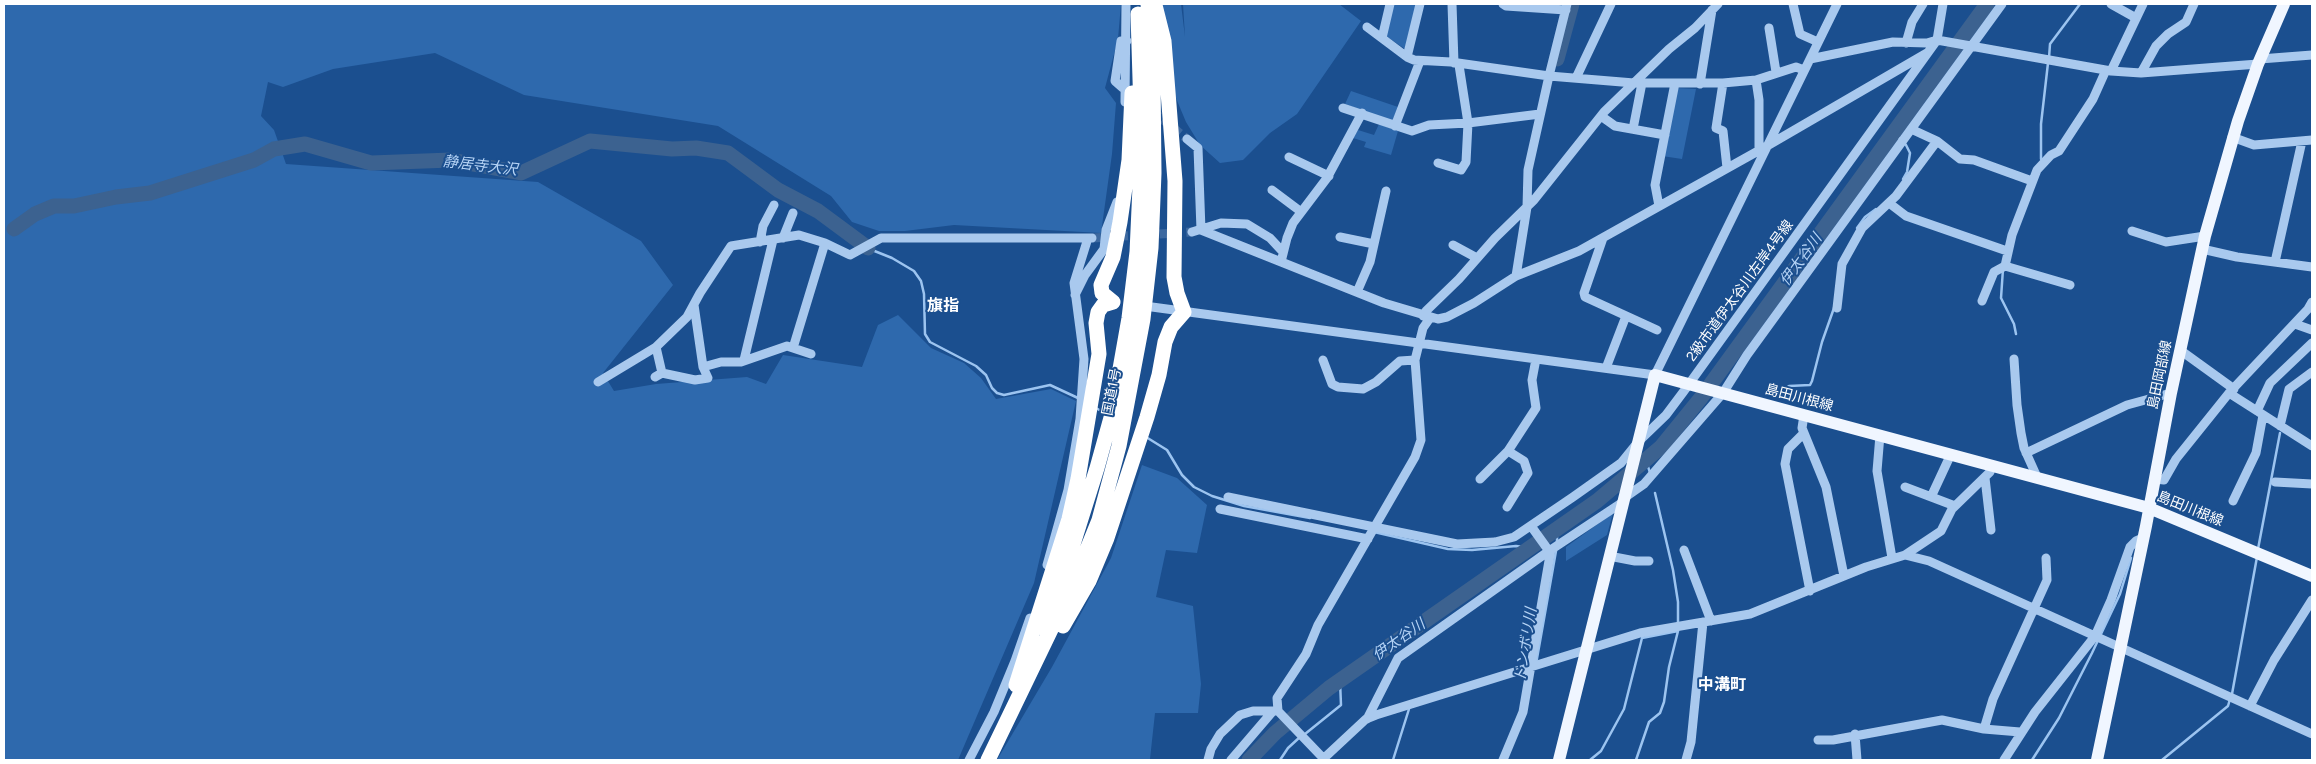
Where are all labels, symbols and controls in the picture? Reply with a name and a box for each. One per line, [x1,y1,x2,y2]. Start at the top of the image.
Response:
water label: 静居寺大沢 [442,152,518,180]
street label: 2級市道伊太谷川左岸4号線 [1683,217,1797,365]
water label: 伊太谷川 [1776,230,1826,290]
district label: 旗指 [927,296,959,316]
street label: 島田岡部線 [2145,339,2175,411]
street label: 国道1号 [1099,367,1125,417]
street label: 島田川根線 [1763,381,1835,415]
street label: 島田川根線 [2154,488,2226,530]
water label: ドンボリ川 [1511,607,1541,683]
water label: 伊太谷川 [1369,615,1429,665]
district label: 中溝町 [1698,675,1746,695]

